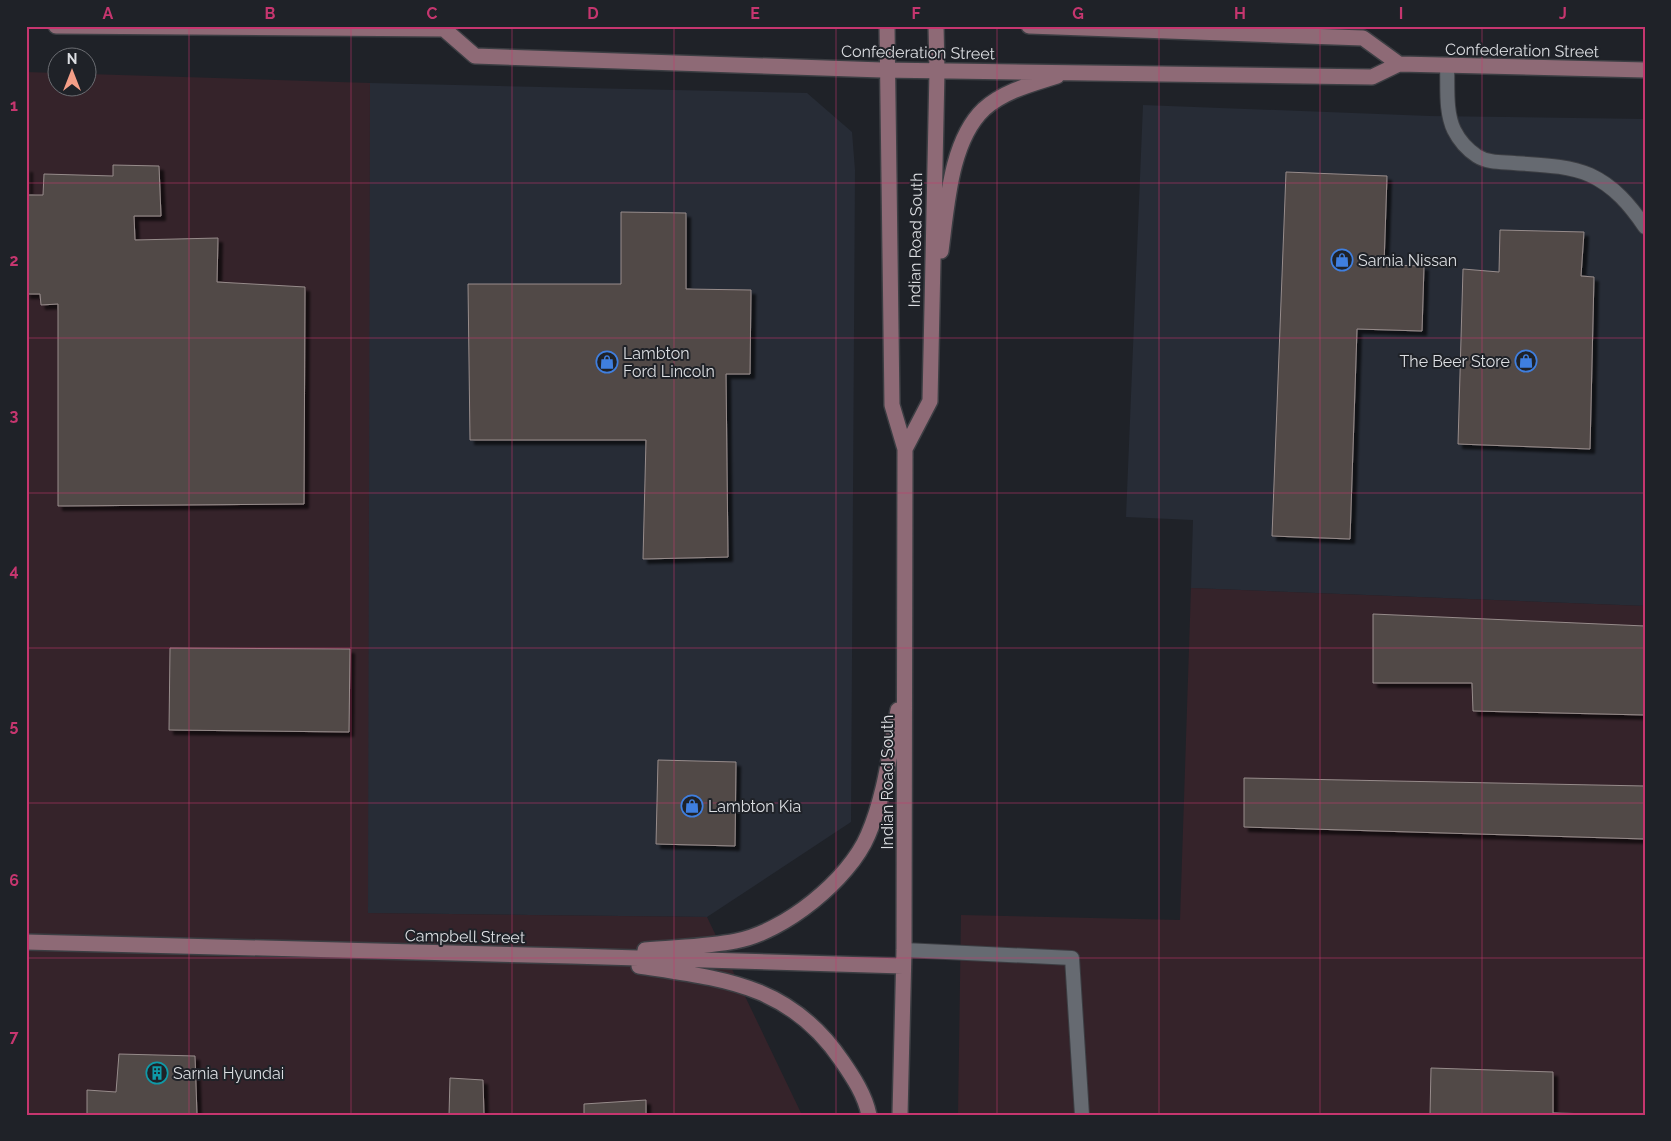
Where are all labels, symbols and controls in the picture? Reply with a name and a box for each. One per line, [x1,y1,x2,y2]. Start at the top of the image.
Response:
text: A [103,4,114,23]
text: B [265,4,276,23]
text: C [427,4,438,23]
text: D [587,4,599,23]
text: E [750,4,760,23]
text: F [911,4,921,23]
text: G [1072,4,1084,23]
text: H [1234,4,1246,23]
text: I [1399,4,1403,23]
text: J [1559,4,1567,23]
street label: Confederation Street [1445,40,1600,61]
street label: Confederation Street [841,42,996,63]
north arrow [48,48,98,98]
text: N [67,51,77,67]
text: 1 [10,96,18,115]
street label: Indian Road South [905,172,926,308]
shop icon: Sarnia Nissan [1330,248,1354,272]
text: 2 [9,251,19,270]
place label: Sarnia Nissan [1358,251,1457,270]
place label: Lambton Ford Lincoln [623,344,715,381]
shop icon: The Beer Store [1514,349,1538,373]
shop icon: Lambton Ford Lincoln [595,350,619,374]
place label: The Beer Store [1400,352,1510,371]
text: 3 [10,406,19,425]
text: 4 [9,561,19,580]
street label: Indian Road South [878,715,897,849]
text: 5 [10,716,19,735]
shop icon: Lambton Kia [680,794,704,818]
place label: Lambton Kia [708,797,801,816]
text: 6 [9,871,19,890]
street label: Campbell Street [405,926,526,947]
text: 7 [10,1027,19,1046]
building icon: Sarnia Hyundai [145,1061,169,1085]
place label: Sarnia Hyundai [173,1064,284,1083]

